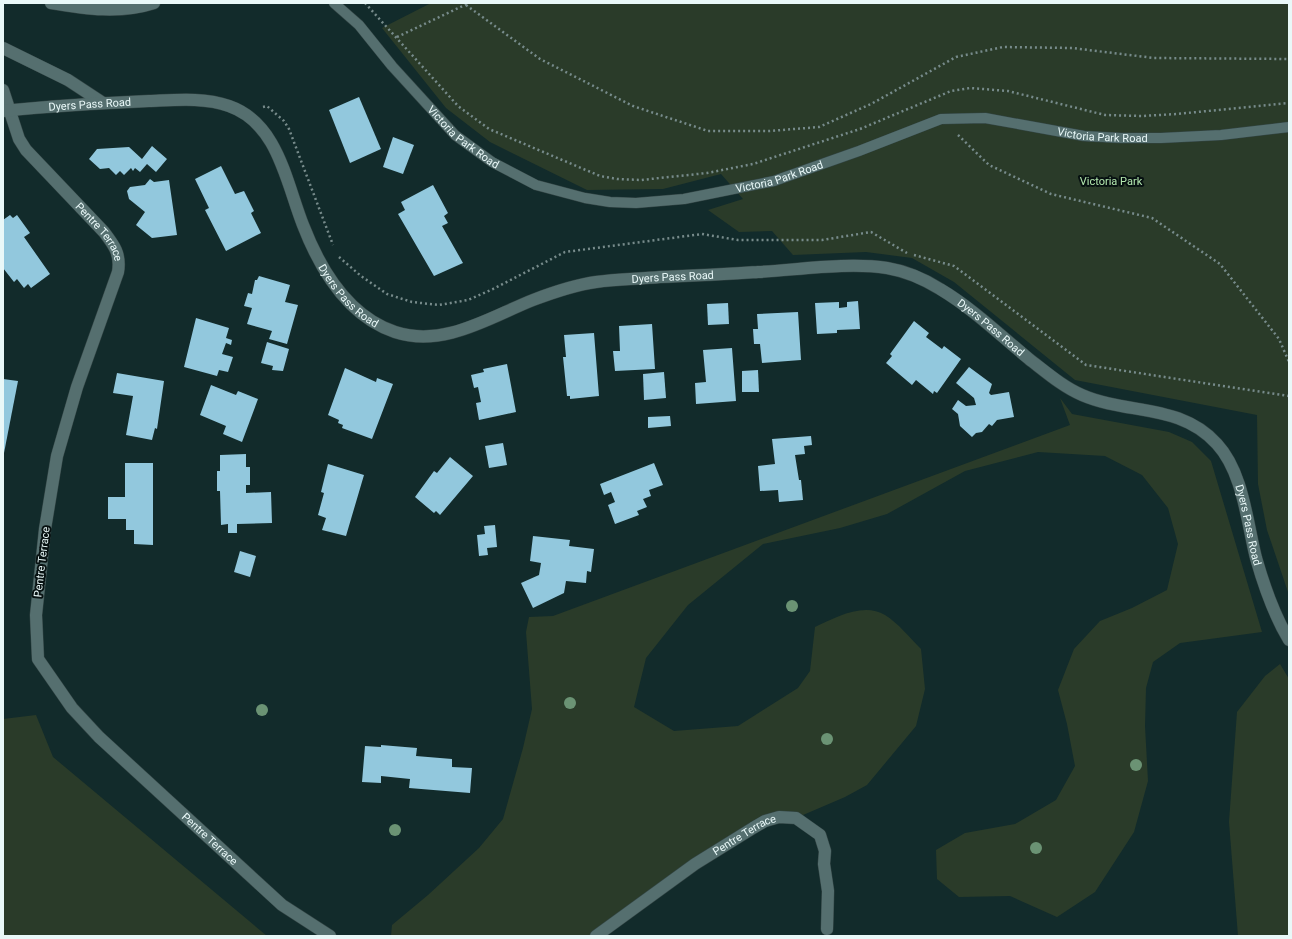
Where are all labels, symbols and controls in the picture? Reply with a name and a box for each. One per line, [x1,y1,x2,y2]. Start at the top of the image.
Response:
street label: Dyers Pass Road [48,95,131,113]
street label: Victoria Park Road [425,103,501,171]
street label: Victoria Park Road [1056,125,1148,145]
street label: Victoria Park Road [734,158,825,195]
park label: Victoria Park [1080,175,1143,188]
street label: Pentre Terrace [73,200,125,262]
street label: Dyers Pass Road [316,262,381,330]
street label: Dyers Pass Road [631,268,714,285]
street label: Dyers Pass Road [955,296,1027,359]
street label: Dyers Pass Road [1233,483,1264,567]
street label: Pentre Terrace [31,526,53,598]
street label: Pentre Terrace [179,810,241,868]
street label: Pentre Terrace [710,812,778,858]

